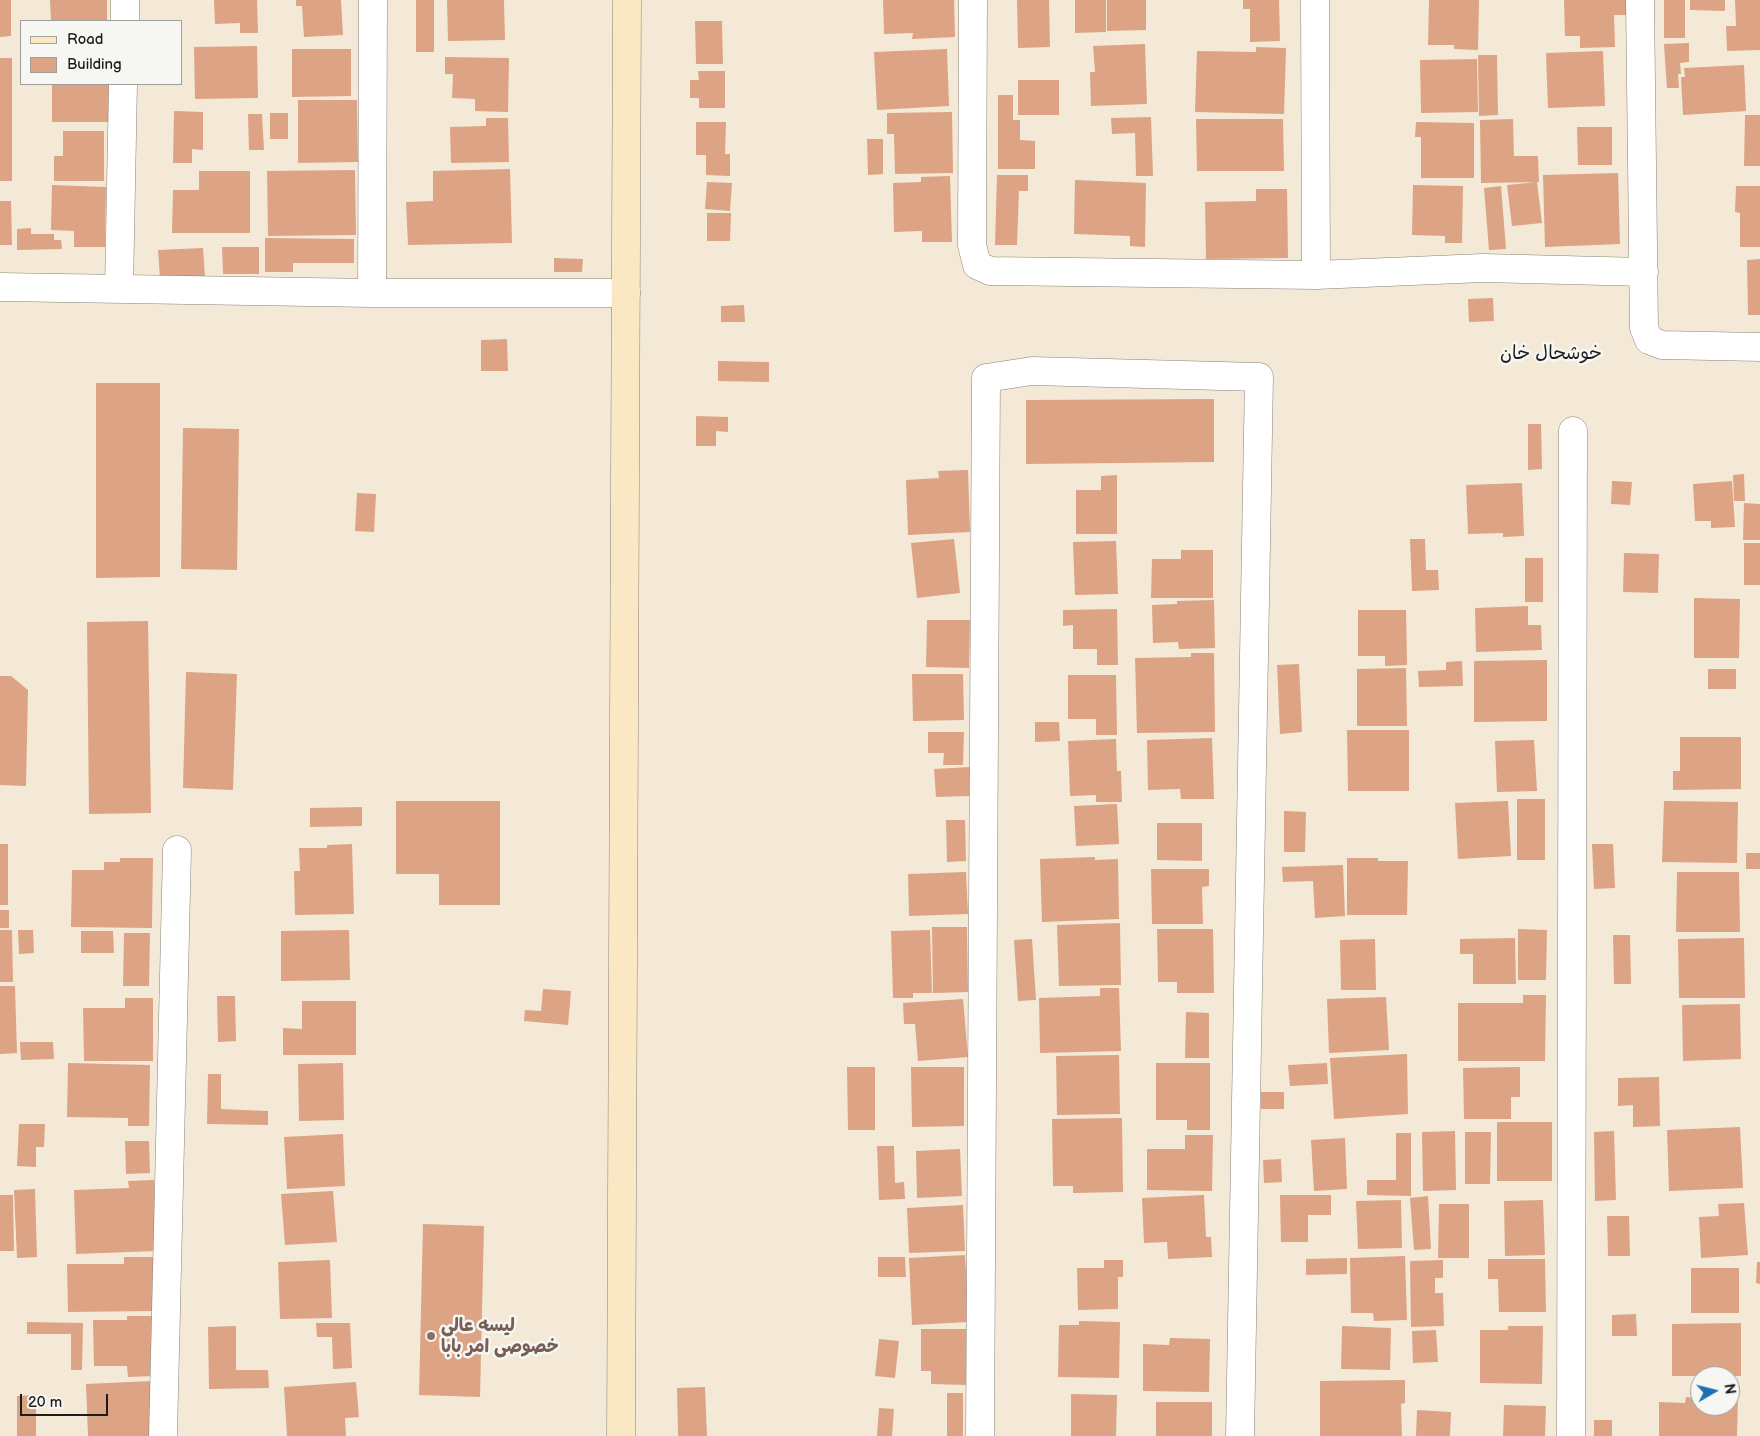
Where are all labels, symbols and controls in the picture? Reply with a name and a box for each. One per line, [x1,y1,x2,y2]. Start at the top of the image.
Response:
legend [20,20,182,85]
text: Road [67,30,103,49]
text: Building [67,55,122,74]
district label: خوشحال خان [1500,343,1602,365]
place label: لیسه عالی خصوصی امر بابا [441,1315,559,1358]
marker: لیسه عالی خصوصی امر بابا [425,1330,437,1342]
north arrow [1690,1366,1740,1416]
text: N [1720,1383,1739,1395]
scale bar [22,1384,110,1416]
text: 20 m [28,1393,62,1412]

